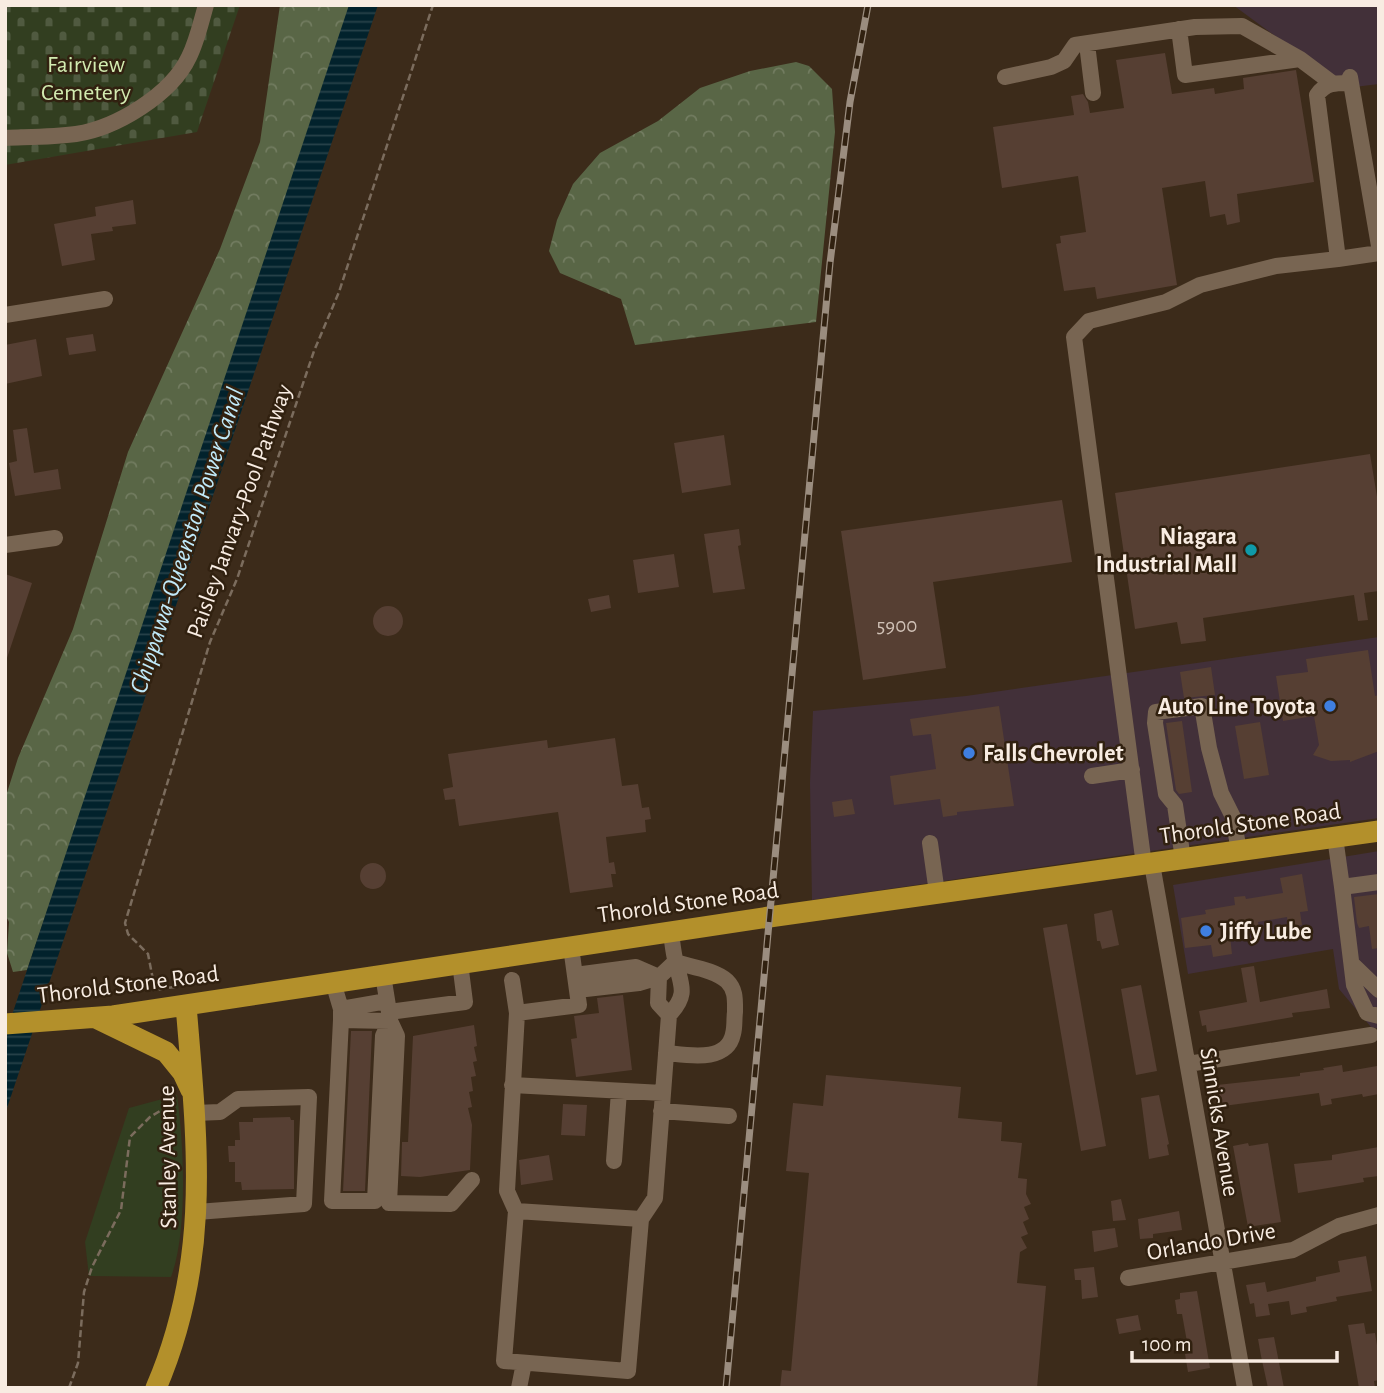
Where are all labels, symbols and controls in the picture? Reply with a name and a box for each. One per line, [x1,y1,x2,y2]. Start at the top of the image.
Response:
park label: Fairview Cemetery [41,53,131,105]
street label: Paisley Janvary-Pool Pathway [183,381,297,641]
water label: Chippawa-Queenston Power Canal [125,384,249,696]
place label: Niagara Industrial Mall [1096,525,1237,577]
marker: Niagara Industrial Mall [1243,542,1259,558]
house number: 5900 [877,615,917,636]
place label: Auto Line Toyota [1158,695,1316,719]
marker: Auto Line Toyota [1322,698,1338,714]
place label: Falls Chevrolet [983,742,1124,766]
marker: Falls Chevrolet [961,745,977,761]
street label: Thorold Stone Road [1158,799,1342,849]
street label: Thorold Stone Road [596,878,780,928]
place label: Jiffy Lube [1220,920,1312,944]
marker: Jiffy Lube [1198,923,1214,939]
street label: Thorold Stone Road [36,962,220,1008]
street label: Sinnicks Avenue [1195,1046,1243,1198]
street label: Stanley Avenue [155,1085,181,1229]
street label: Orlando Drive [1145,1219,1277,1265]
scale bar [1132,1320,1337,1364]
text: 100 m [1142,1334,1192,1355]

